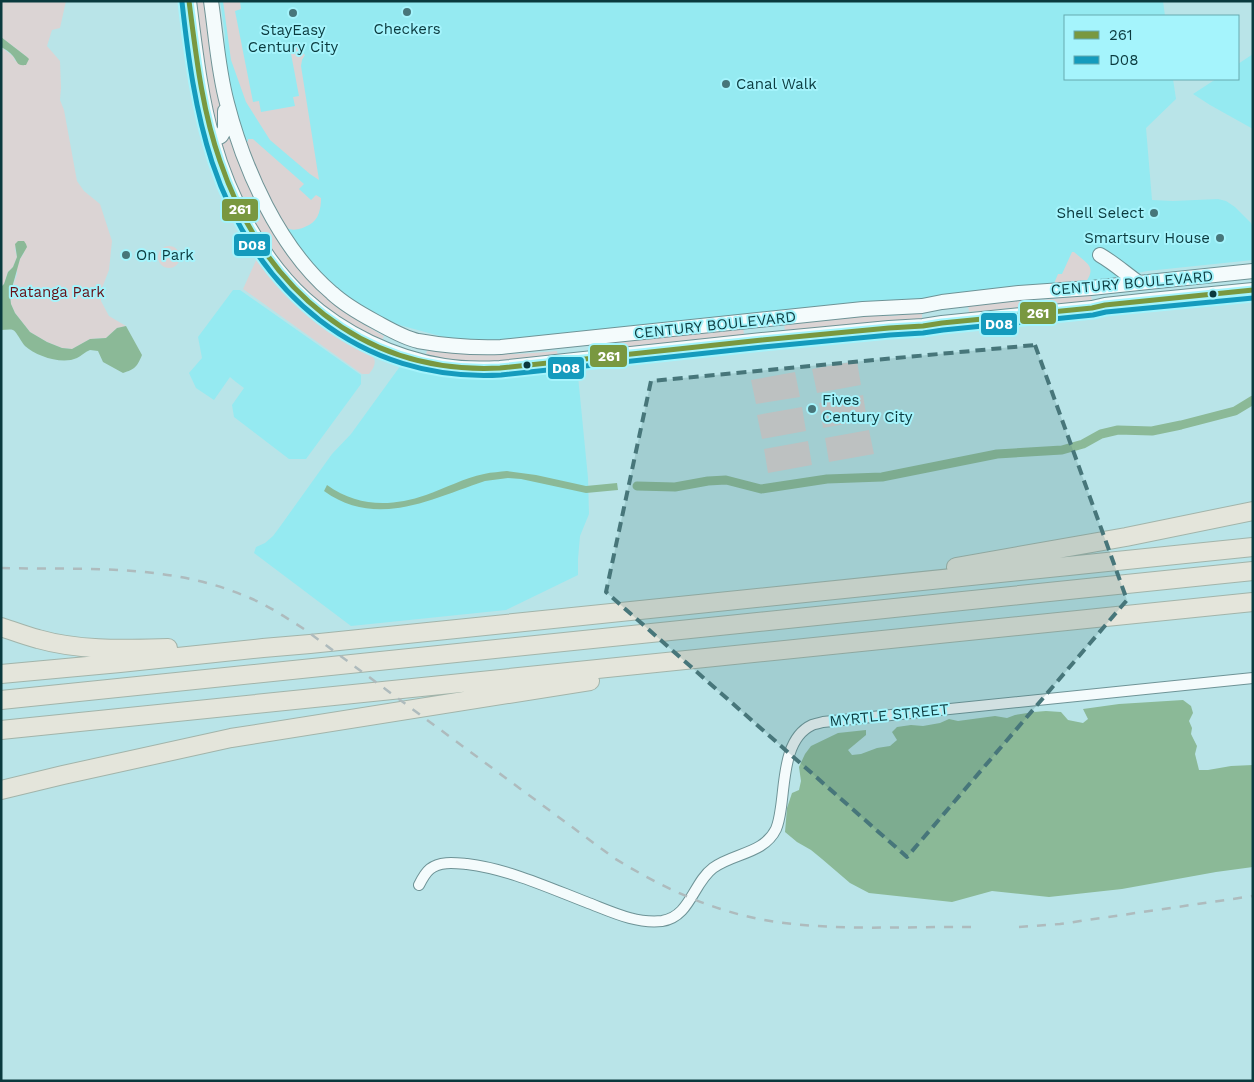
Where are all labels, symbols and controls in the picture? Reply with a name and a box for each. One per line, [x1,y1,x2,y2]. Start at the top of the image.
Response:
marker: Checkers [401,6,413,18]
marker: StayEasy Century City [287,7,299,19]
legend [1064,15,1239,80]
place label: Checkers [373,20,441,38]
place label: StayEasy Century City [248,21,339,56]
text: 261 [1109,26,1133,44]
text: D08 [1109,51,1138,69]
place label: Canal Walk [736,75,817,93]
marker: Canal Walk [720,78,732,90]
line badge: 261 [221,198,259,222]
text: 261 [229,201,251,217]
place label: Shell Select [1056,204,1145,222]
marker: Shell Select [1148,207,1160,219]
place label: Smartsurv House [1084,229,1210,247]
marker: Smartsurv House [1214,232,1226,244]
line badge: D08 [233,233,271,257]
text: D08 [238,237,266,253]
place label: On Park [136,246,194,264]
marker: On Park [120,249,132,261]
street label: CENTURY BOULEVARD [1050,267,1214,299]
park label: Ratanga Park [9,283,105,301]
unlabelled marker [1208,289,1218,299]
line badge: 261 [1019,301,1057,325]
text: 261 [1027,305,1049,321]
street label: CENTURY BOULEVARD [633,308,797,342]
line badge: D08 [980,312,1018,336]
text: D08 [985,316,1013,332]
line badge: 261 [589,344,628,368]
text: 261 [598,348,620,364]
line badge: D08 [547,356,585,380]
unlabelled marker [522,360,532,370]
text: D08 [552,360,580,376]
place label: Fives Century City [822,391,913,426]
marker: Fives Century City [806,403,818,415]
street label: MYRTLE STREET [828,700,950,730]

